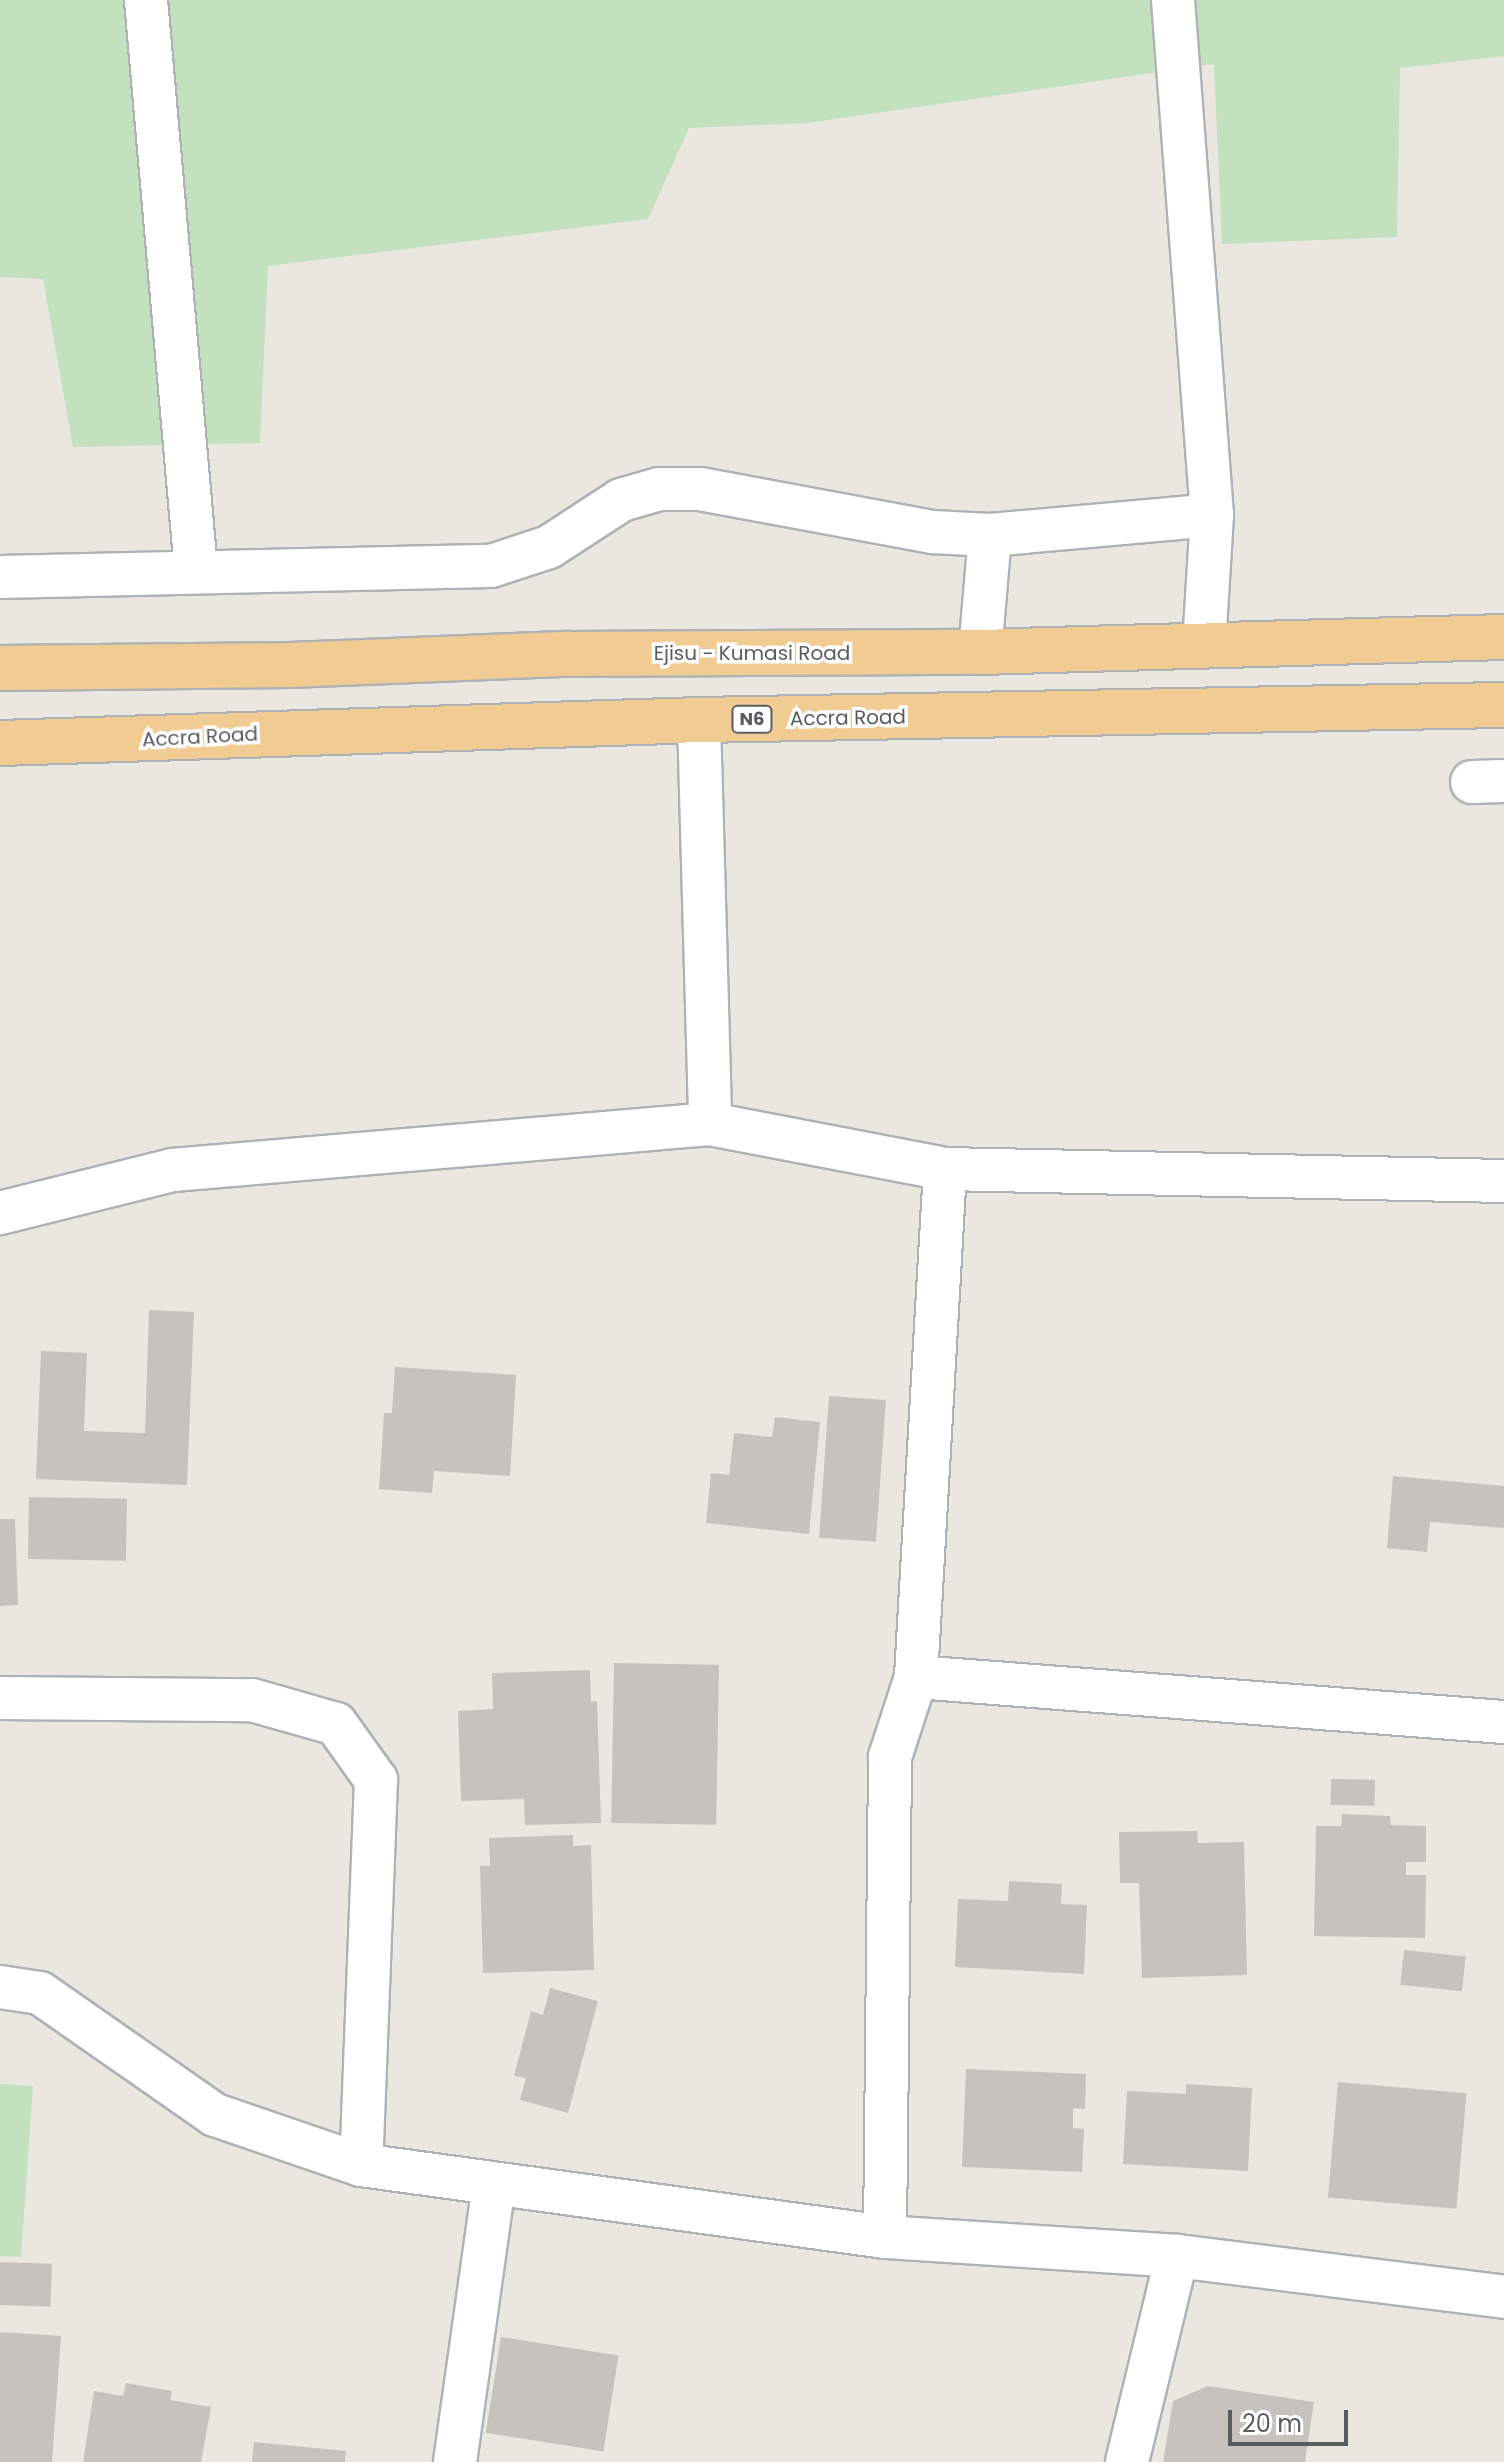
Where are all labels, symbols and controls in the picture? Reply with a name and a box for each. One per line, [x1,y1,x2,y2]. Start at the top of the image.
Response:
street label: Ejisu - Kumasi Road [654,641,850,665]
road number: N6 [730,705,774,733]
street label: Accra Road [790,705,906,731]
street label: Accra Road [141,722,259,752]
scale bar [1232,2394,1352,2444]
text: 20 m [1242,2407,1302,2440]

